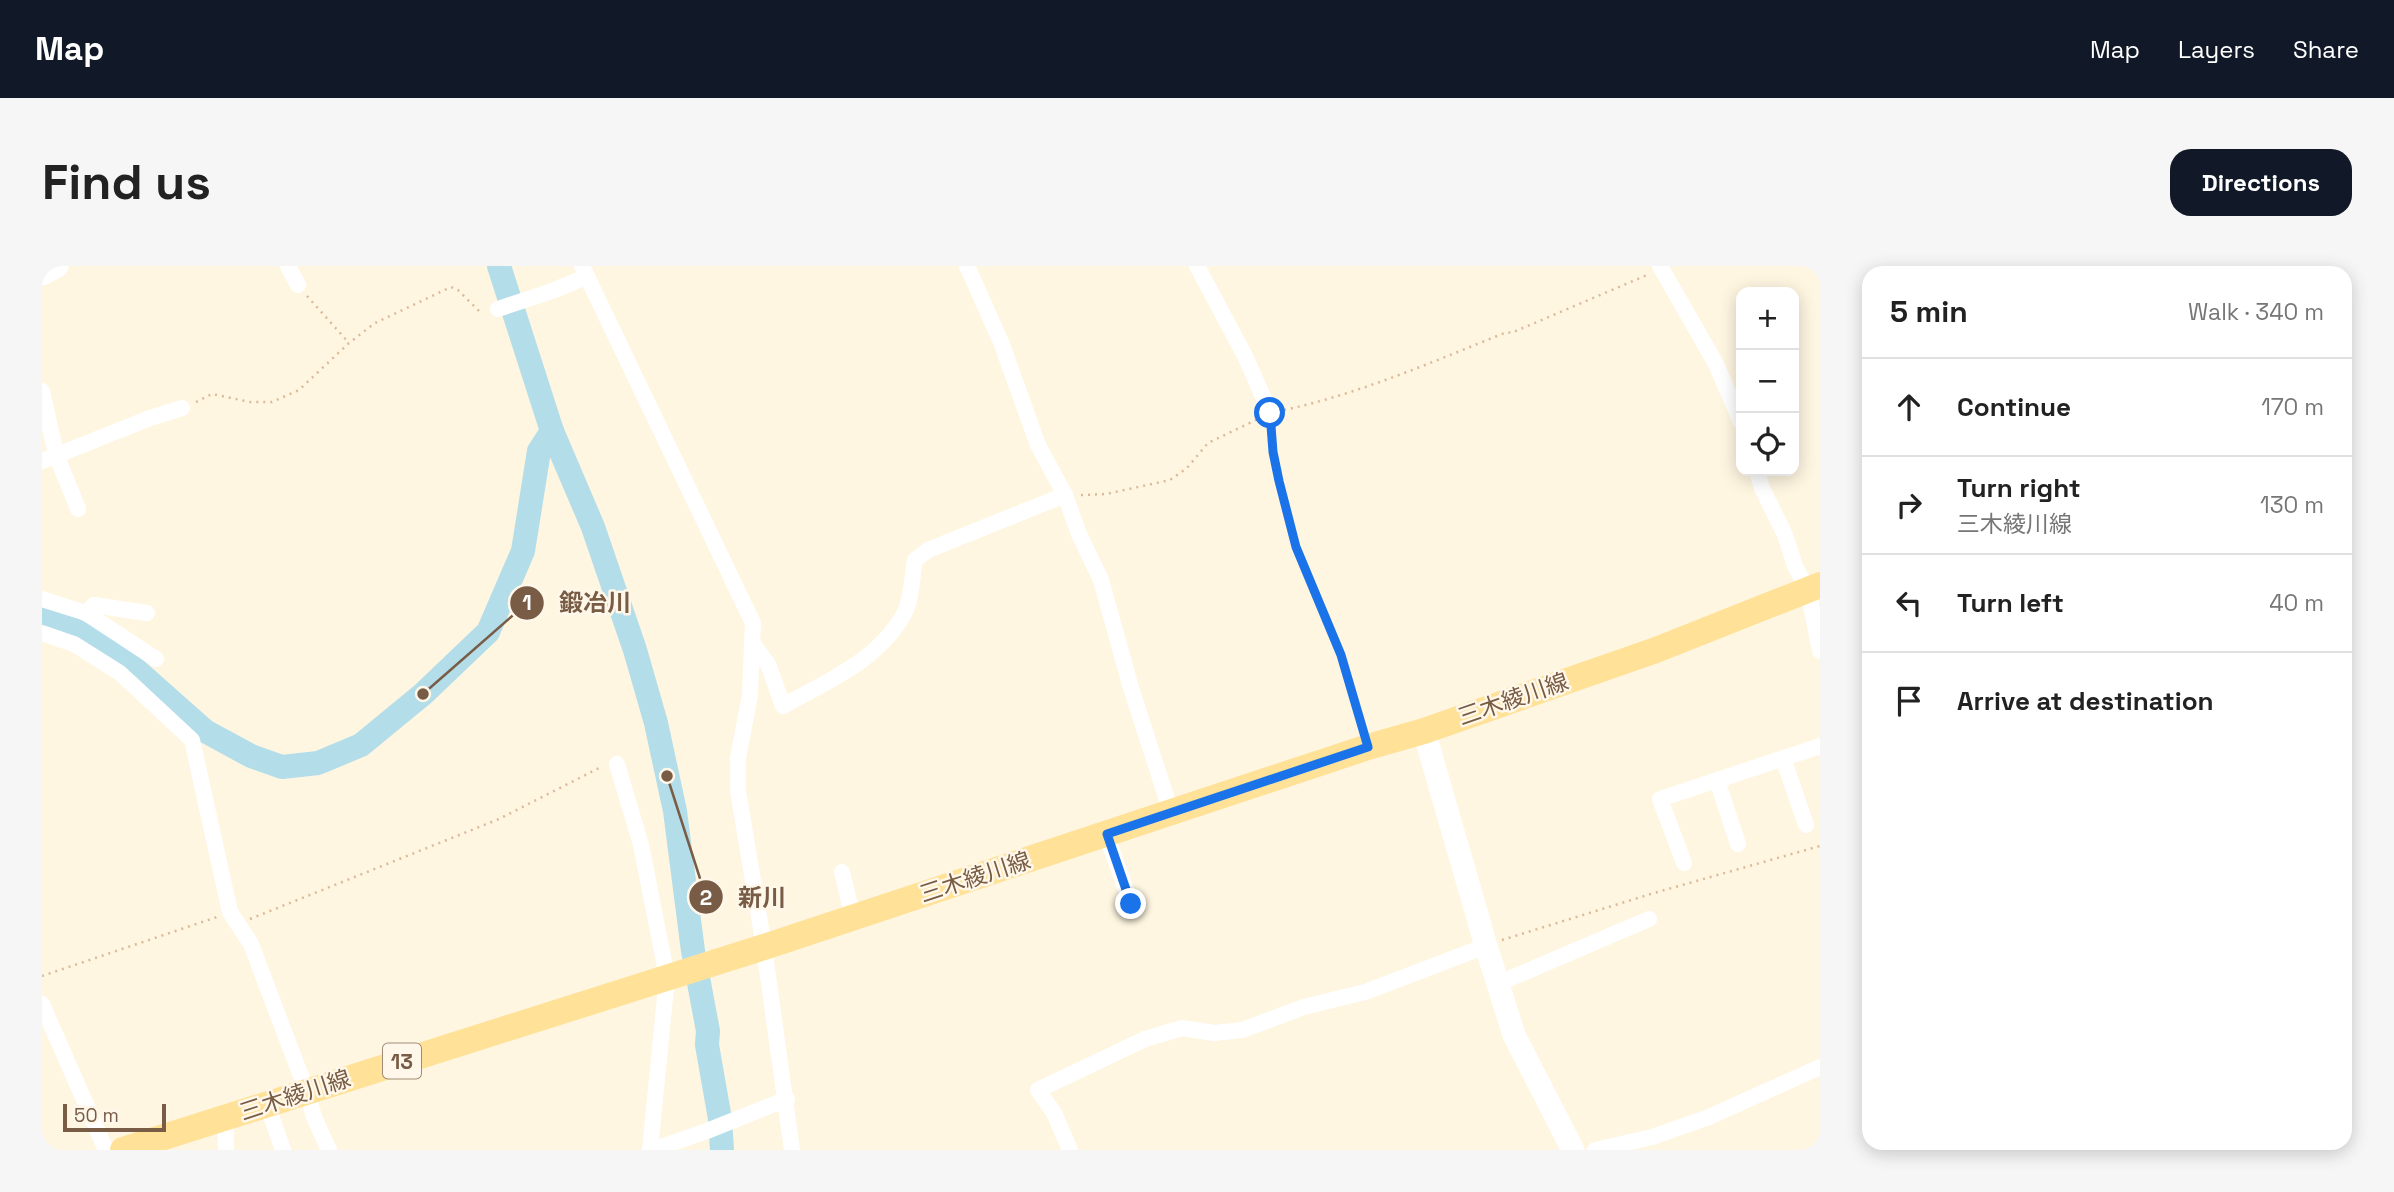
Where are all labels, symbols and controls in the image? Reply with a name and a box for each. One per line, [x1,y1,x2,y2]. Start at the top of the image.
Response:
text: Map [35,28,104,70]
text: Map [2090,34,2140,65]
text: Layers [2178,34,2255,65]
text: Share [2293,34,2359,65]
button: Directions [2170,149,2352,216]
text: Find us [42,151,211,213]
map controls [1736,287,1799,476]
button: + [1736,287,1799,350]
text: 5 min [1890,292,1968,331]
text: Walk · 340 m [2188,297,2324,327]
button: − [1736,350,1799,413]
icon: ahead [1890,388,1928,426]
text: Continue [1957,390,2071,424]
text: 170 m [2261,392,2324,422]
route start [1254,397,1285,428]
button: locate [1736,413,1799,476]
text: Turn right [1957,471,2081,505]
icon: right [1890,486,1928,524]
text: 130 m [2260,490,2324,520]
text: 三木綾川線 [1957,509,2072,539]
callout: 鍛冶川 [510,580,645,625]
icon: left [1890,584,1928,622]
text: Turn left [1957,586,2064,620]
text: 鍛冶川 [559,587,631,618]
text: 40 m [2269,588,2324,618]
text: 1 [522,589,532,616]
street label: 三木綾川線 [1454,666,1572,732]
icon: arrive [1890,682,1928,720]
text: Arrive at destination [1957,684,2214,718]
street label: 三木綾川線 [916,845,1034,909]
callout: 新川 [689,875,800,920]
text: 新川 [738,882,786,913]
text: 2 [700,884,712,911]
route end [1115,888,1146,919]
road number: 13 [383,1044,421,1078]
street label: 三木綾川線 [236,1063,354,1127]
scale bar [63,1101,166,1133]
text: 50 m [74,1103,119,1128]

